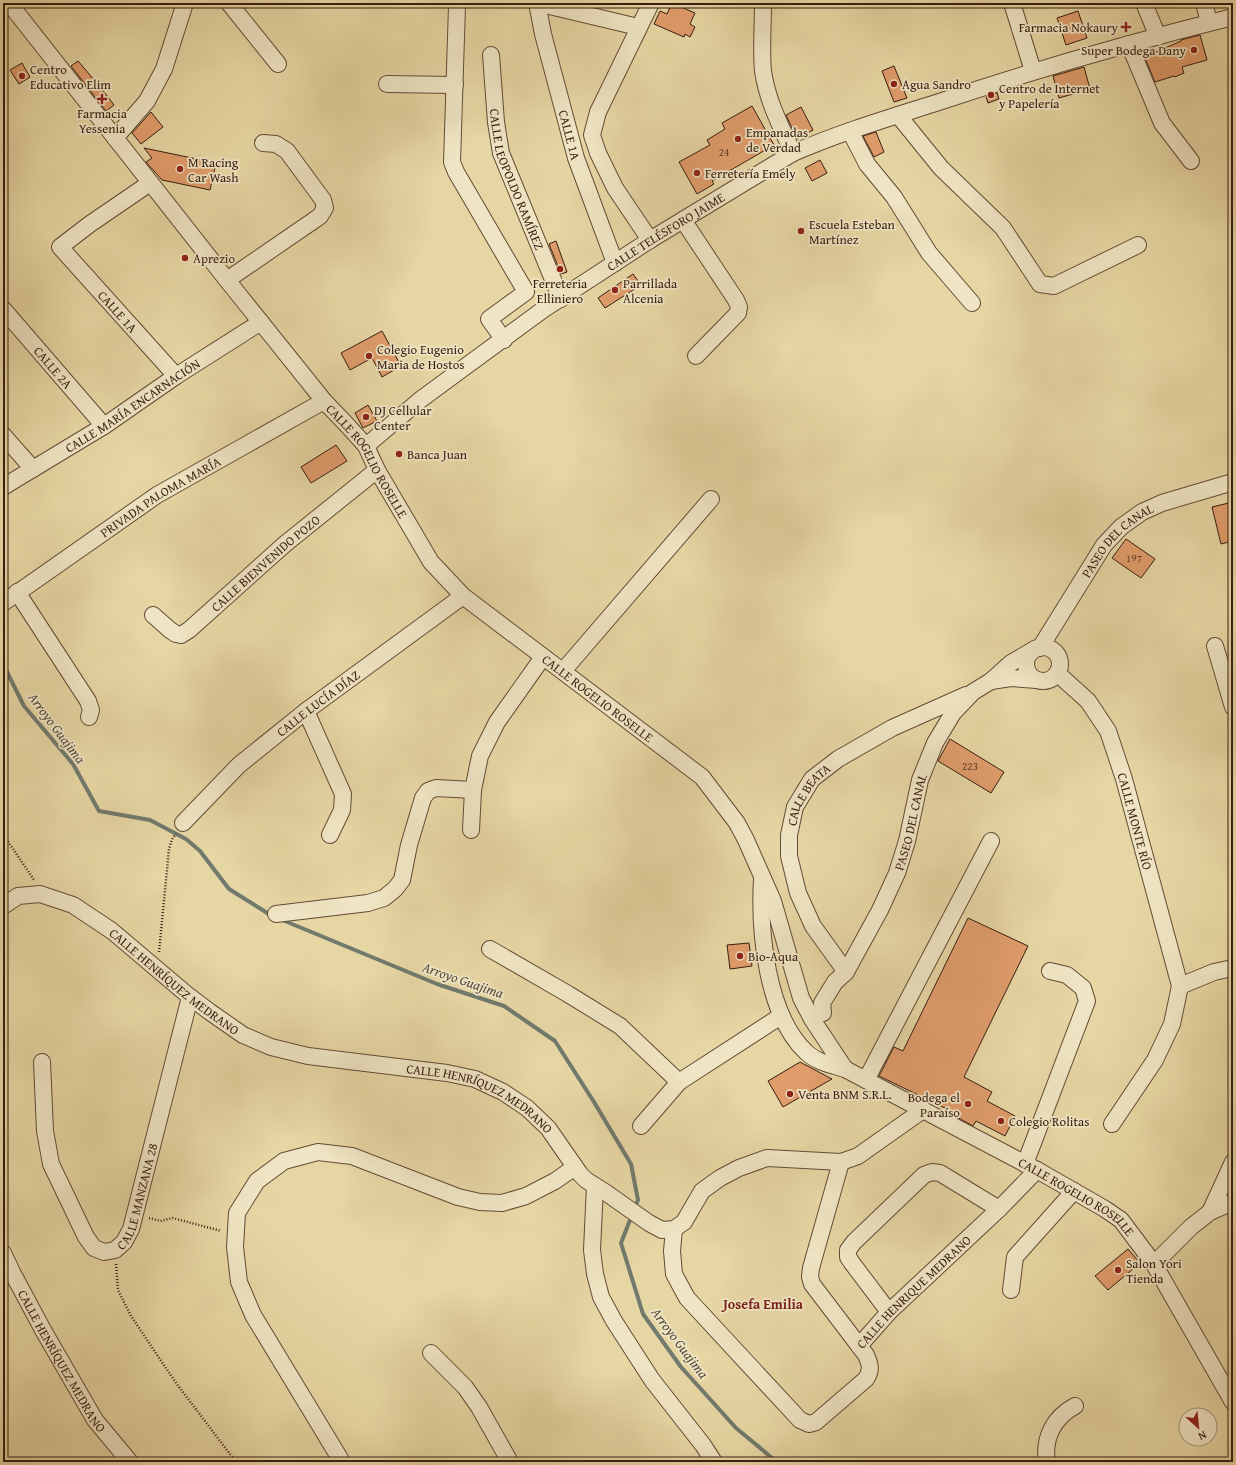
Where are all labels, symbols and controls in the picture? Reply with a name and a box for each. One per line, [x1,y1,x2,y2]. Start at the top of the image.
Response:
place label: Farmacia Nokaury [1019,18,1119,37]
marker: Farmacia Nokaury [1121,22,1131,32]
place label: Super Bodega Dany [1081,41,1187,60]
marker: Super Bodega Dany [1189,45,1199,55]
place label: Centro Educativo Elim [30,60,111,94]
marker: Centro Educativo Elim [17,71,27,81]
place label: Agua Sandro [902,75,971,94]
marker: Agua Sandro [889,79,899,89]
place label: Centro de Internet y Papelería [998,79,1100,113]
marker: Centro de Internet y Papelería [986,90,996,100]
marker: Farmacia Yessenia [97,94,107,104]
place label: Farmacia Yessenia [77,104,128,138]
street label: CALLE LEOPOLDO RAMÍREZ [486,108,549,253]
street label: CALLE 1A [554,108,586,162]
place label: Empanadas de Verdad [746,123,808,157]
marker: Empanadas de Verdad [733,134,743,144]
house number: 24 [719,144,729,160]
place label: M Racing Car Wash [188,153,239,187]
marker: M Racing Car Wash [175,164,185,174]
place label: Ferretería Emely [705,164,796,183]
marker: Ferretería Emely [692,168,702,178]
street label: CALLE TELÉSFORO JAIME [603,187,728,275]
place label: Escuela Esteban Martínez [809,215,896,249]
marker: Escuela Esteban Martínez [796,226,806,236]
place label: Aprezio [193,249,235,268]
marker: Aprezio [180,253,190,263]
marker: Ferreteria Elliniero [555,264,565,274]
place label: Ferreteria Elliniero [533,274,588,308]
place label: Parrillada Alcenia [623,274,678,308]
marker: Parrillada Alcenia [610,285,620,295]
street label: CALLE 1A [94,286,142,337]
place label: Colegio Eugenio Maria de Hostos [377,340,465,374]
street label: CALLE 2A [29,342,77,393]
marker: Colegio Eugenio Maria de Hostos [364,351,374,361]
street label: CALLE MARÍA ENCARNACIÓN [61,353,204,457]
street label: CALLE ROGELIO ROSELLE [322,399,413,522]
place label: DJ Cellular Center [374,401,432,435]
marker: DJ Cellular Center [361,412,371,422]
place label: Banca Juan [407,445,468,464]
marker: Banca Juan [394,449,404,459]
street label: PRIVADA PALOMA MARÍA [96,451,224,542]
street label: PASEO DEL CANAL [1077,498,1157,581]
street label: CALLE BIENVENIDO POZO [206,510,324,616]
house number: 197 [1126,550,1142,566]
street label: CALLE ROGELIO ROSELLE [538,650,658,747]
street label: CALLE LUCÍA DÍAZ [272,665,364,741]
water label: Arroyo Guajima [23,688,91,768]
house number: 223 [962,758,978,774]
street label: CALLE BEATA [782,759,834,827]
street label: PASEO DEL CANAL [889,770,931,872]
street label: CALLE MONTE RÍO [1113,770,1158,872]
street label: CALLE HENRÍQUEZ MEDRANO [105,923,243,1039]
place label: Bio-Aqua [748,947,799,966]
marker: Bio-Aqua [735,951,745,961]
water label: Arroyo Guajima [419,956,507,1003]
street label: CALLE HENRÍQUEZ MEDRANO [406,1059,557,1138]
place label: Venta BNM S.R.L. [798,1085,892,1104]
place label: Bodega el Paraíso [908,1088,960,1122]
marker: Venta BNM S.R.L. [785,1089,795,1099]
marker: Bodega el Paraíso [963,1099,973,1109]
place label: Colegio Rolitas [1009,1112,1089,1131]
marker: Colegio Rolitas [996,1116,1006,1126]
street label: CALLE MANZANA 28 [112,1141,162,1254]
street label: CALLE ROGELIO ROSELLE [1015,1152,1139,1240]
street label: CALLE HENRIQUE MEDRANO [852,1230,975,1353]
place label: Salon Yori Tienda [1126,1254,1182,1288]
marker: Salon Yori Tienda [1113,1265,1123,1275]
street label: CALLE HENRÍQUEZ MEDRANO [14,1286,111,1436]
district label: Josefa Emilia [721,1294,804,1314]
water label: Arroyo Guajima [646,1303,714,1383]
north arrow [1178,1407,1218,1447]
text: N [1195,1427,1209,1445]

